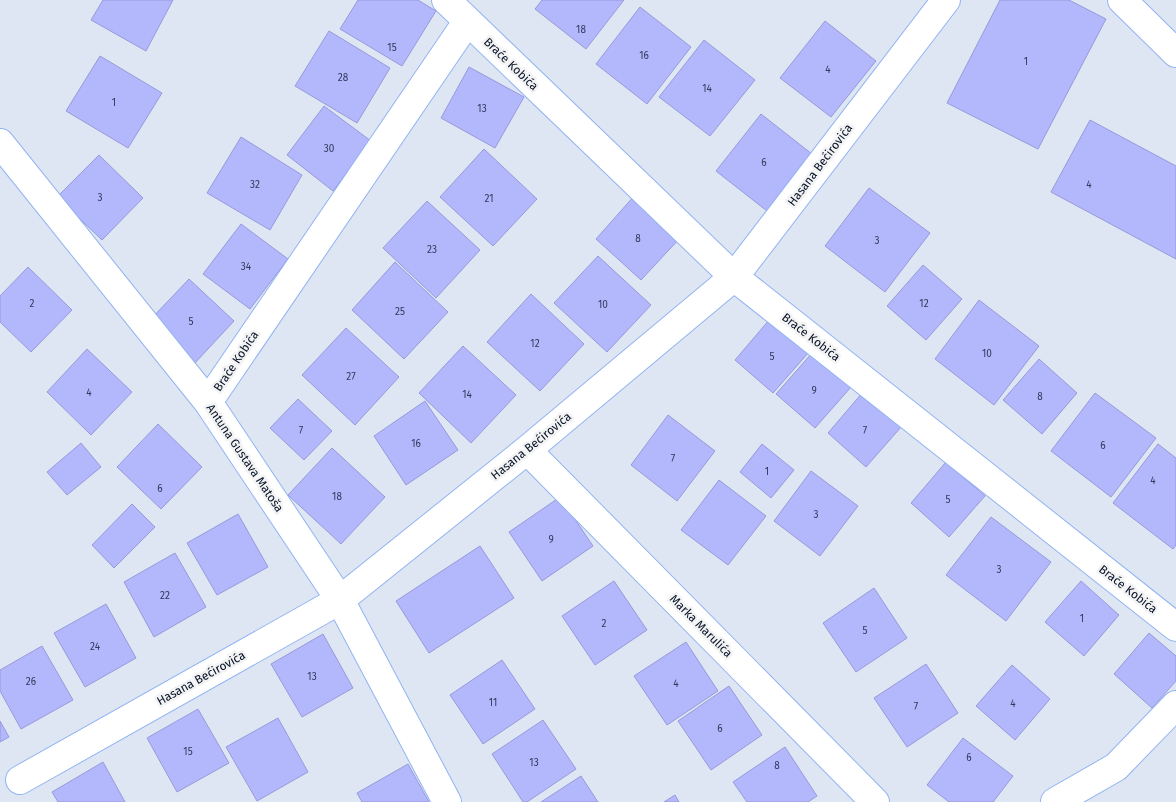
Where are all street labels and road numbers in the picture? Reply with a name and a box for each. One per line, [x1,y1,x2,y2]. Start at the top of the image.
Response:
street label: Braće Kobića [481,35,541,93]
street label: Hasana Bećirovića [785,121,855,209]
street label: Braće Kobića [779,310,843,364]
street label: Braće Kobića [211,328,261,394]
street label: Antuna Gustava Matoša [204,401,286,515]
street label: Hasana Bećirovića [488,409,574,483]
street label: Braće Kobića [1096,562,1160,616]
street label: Marka Marulića [667,592,735,660]
street label: Hasana Bećirovića [154,648,248,708]

